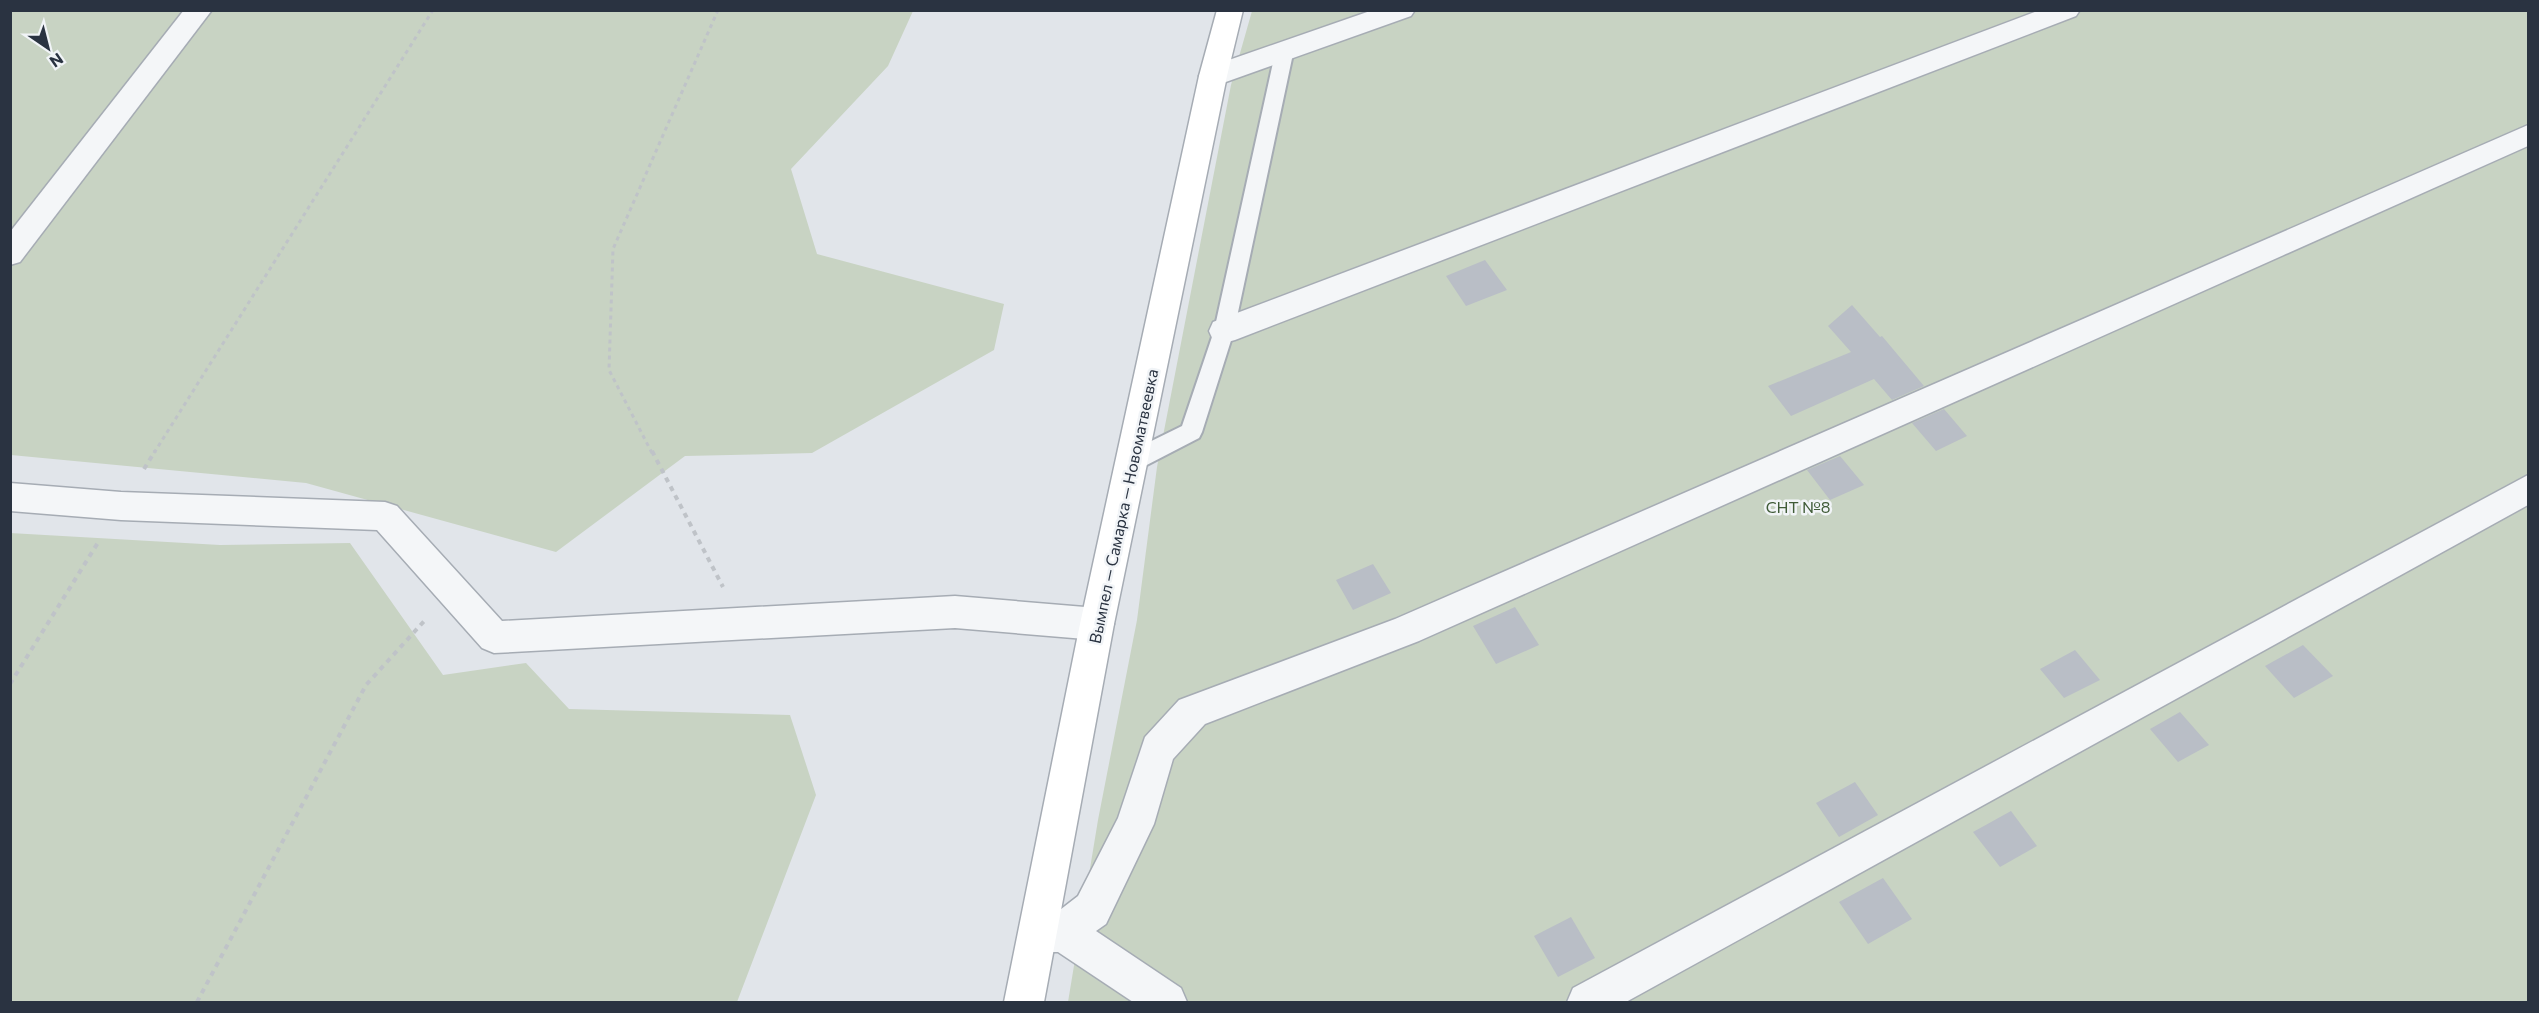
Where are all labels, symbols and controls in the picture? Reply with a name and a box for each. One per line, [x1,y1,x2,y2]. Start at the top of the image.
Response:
north arrow [18,18,78,78]
text: N [47,49,67,72]
street label: Вымпел — Самарка — Новоматвеевка [1085,367,1161,645]
park label: СНТ №8 [1766,497,1830,516]

